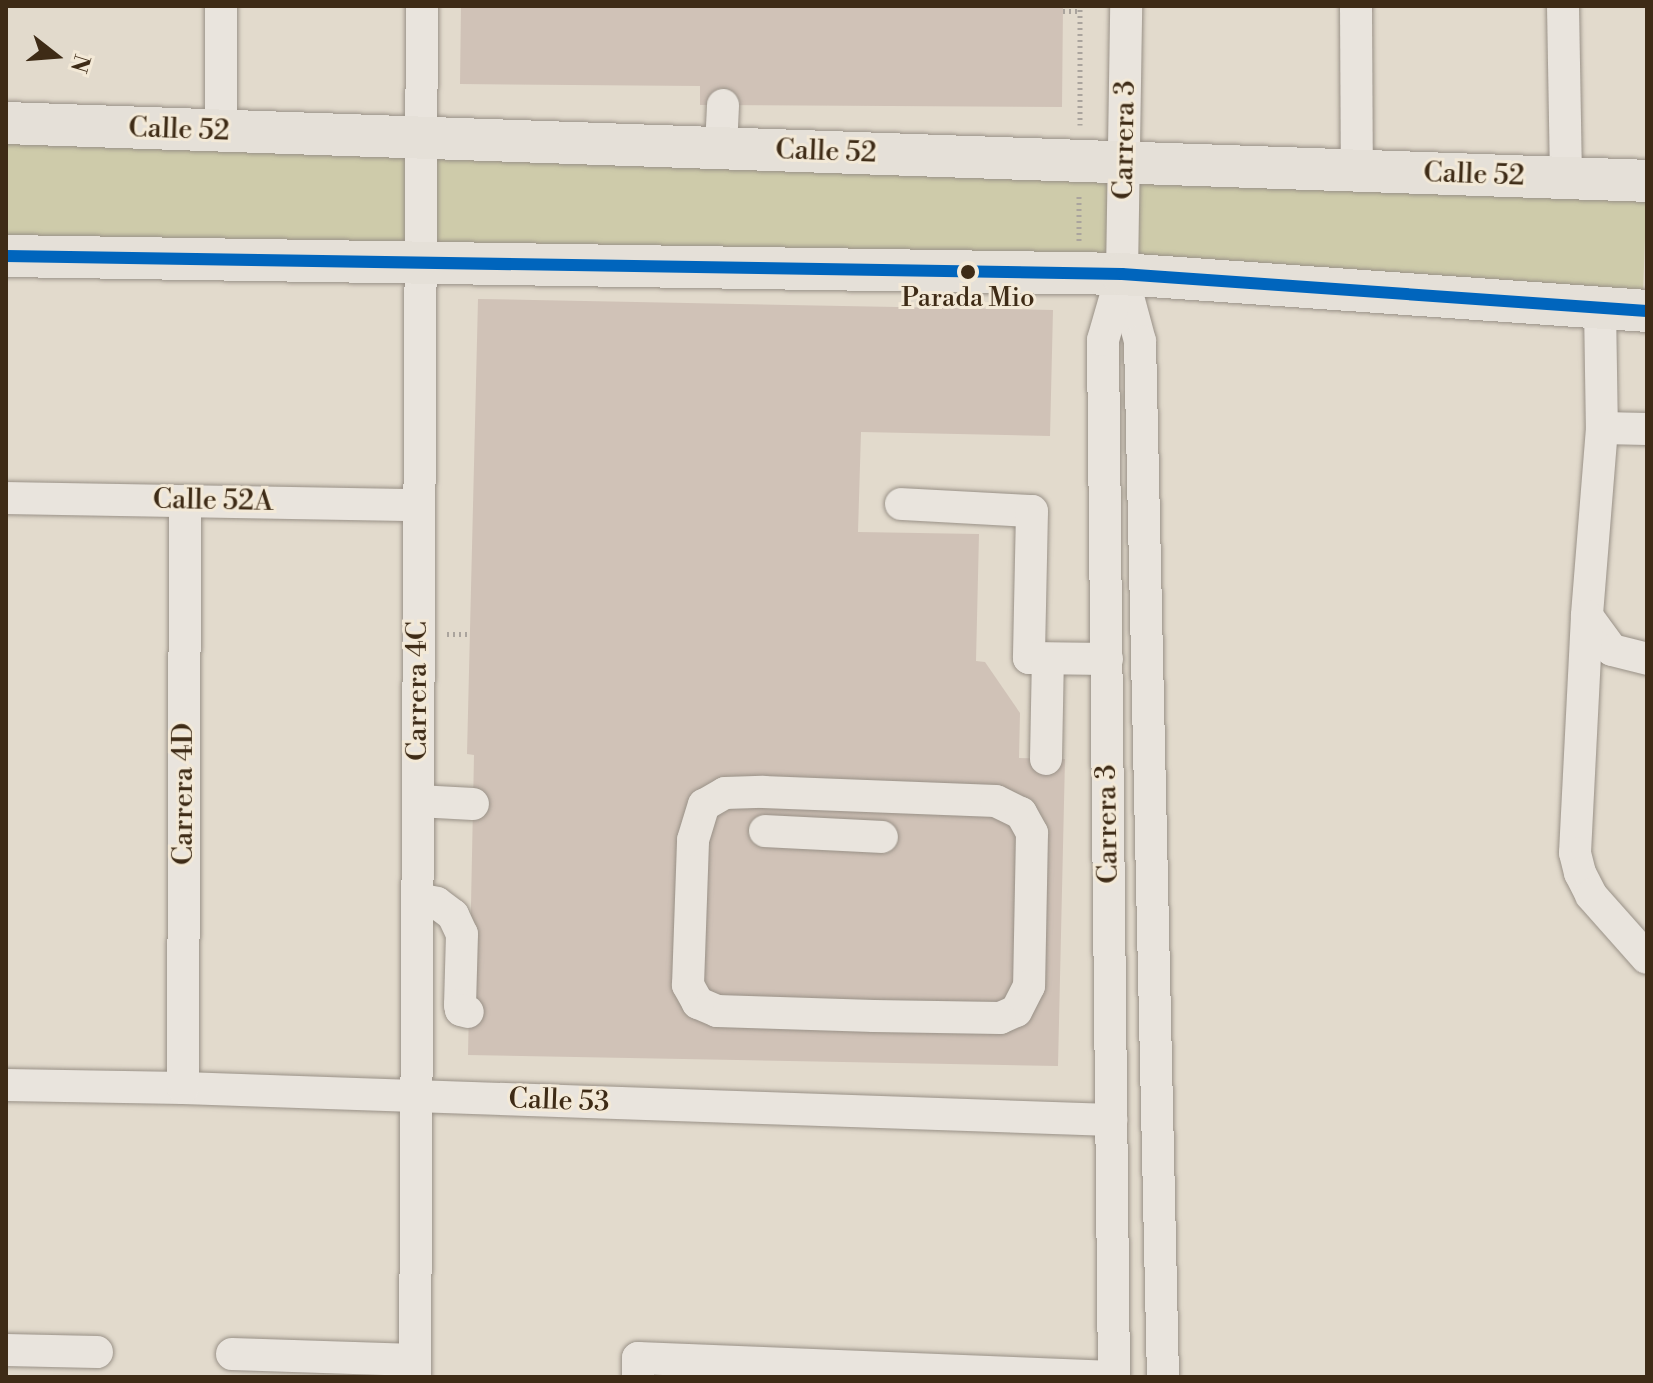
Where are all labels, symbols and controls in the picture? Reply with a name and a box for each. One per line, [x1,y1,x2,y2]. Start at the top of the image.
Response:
north arrow [16,16,96,96]
text: N [64,51,95,75]
street label: Carrera 3 [1107,80,1143,200]
street label: Calle 52 [128,111,230,149]
street label: Calle 52 [775,133,877,171]
street label: Calle 52 [1423,156,1525,194]
marker: Parada Mio [960,264,976,280]
place label: Parada Mio [901,283,1035,315]
street label: Calle 52A [152,483,274,519]
street label: Carrera 4C [401,621,435,761]
street label: Carrera 4D [167,723,201,865]
street label: Carrera 3 [1090,764,1126,884]
street label: Calle 53 [508,1082,610,1120]

